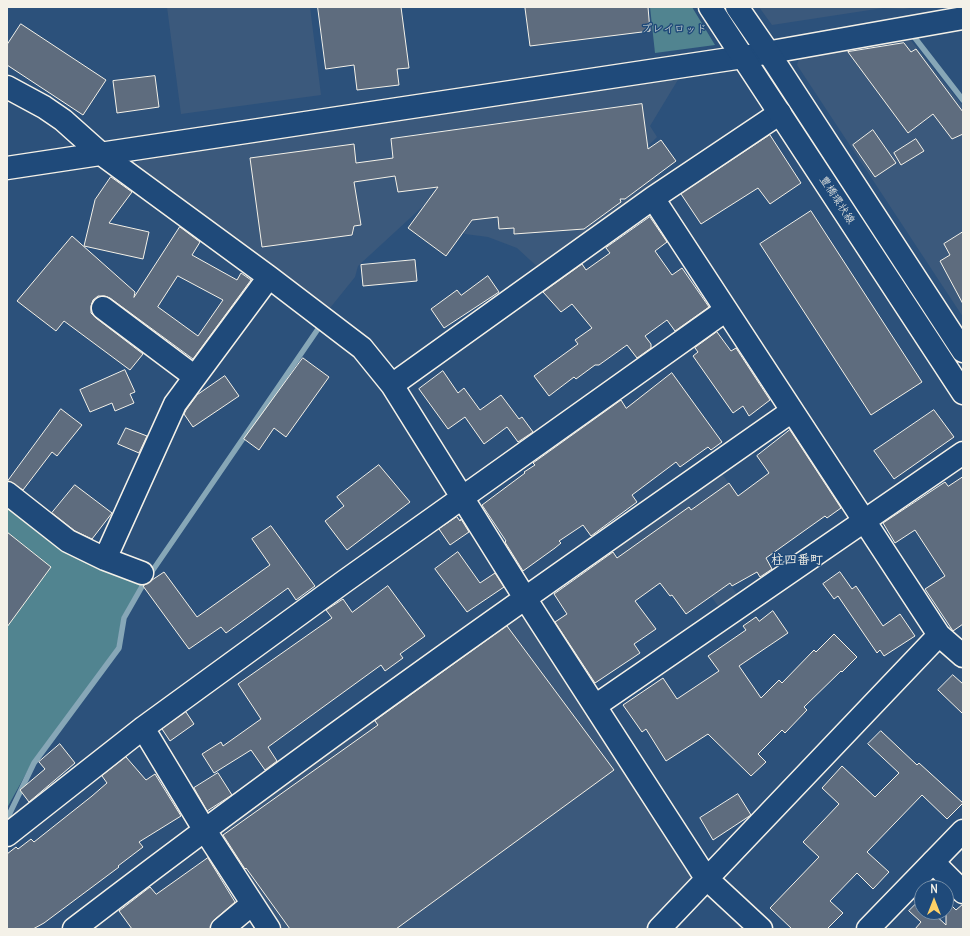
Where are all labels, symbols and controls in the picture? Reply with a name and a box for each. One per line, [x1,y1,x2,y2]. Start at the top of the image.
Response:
park label: プレイロッド [641,22,707,36]
street label: 豊橋環状線 [816,173,858,227]
district label: 柱四番町 [771,552,823,568]
north arrow [914,880,954,920]
text: N [930,882,938,896]

